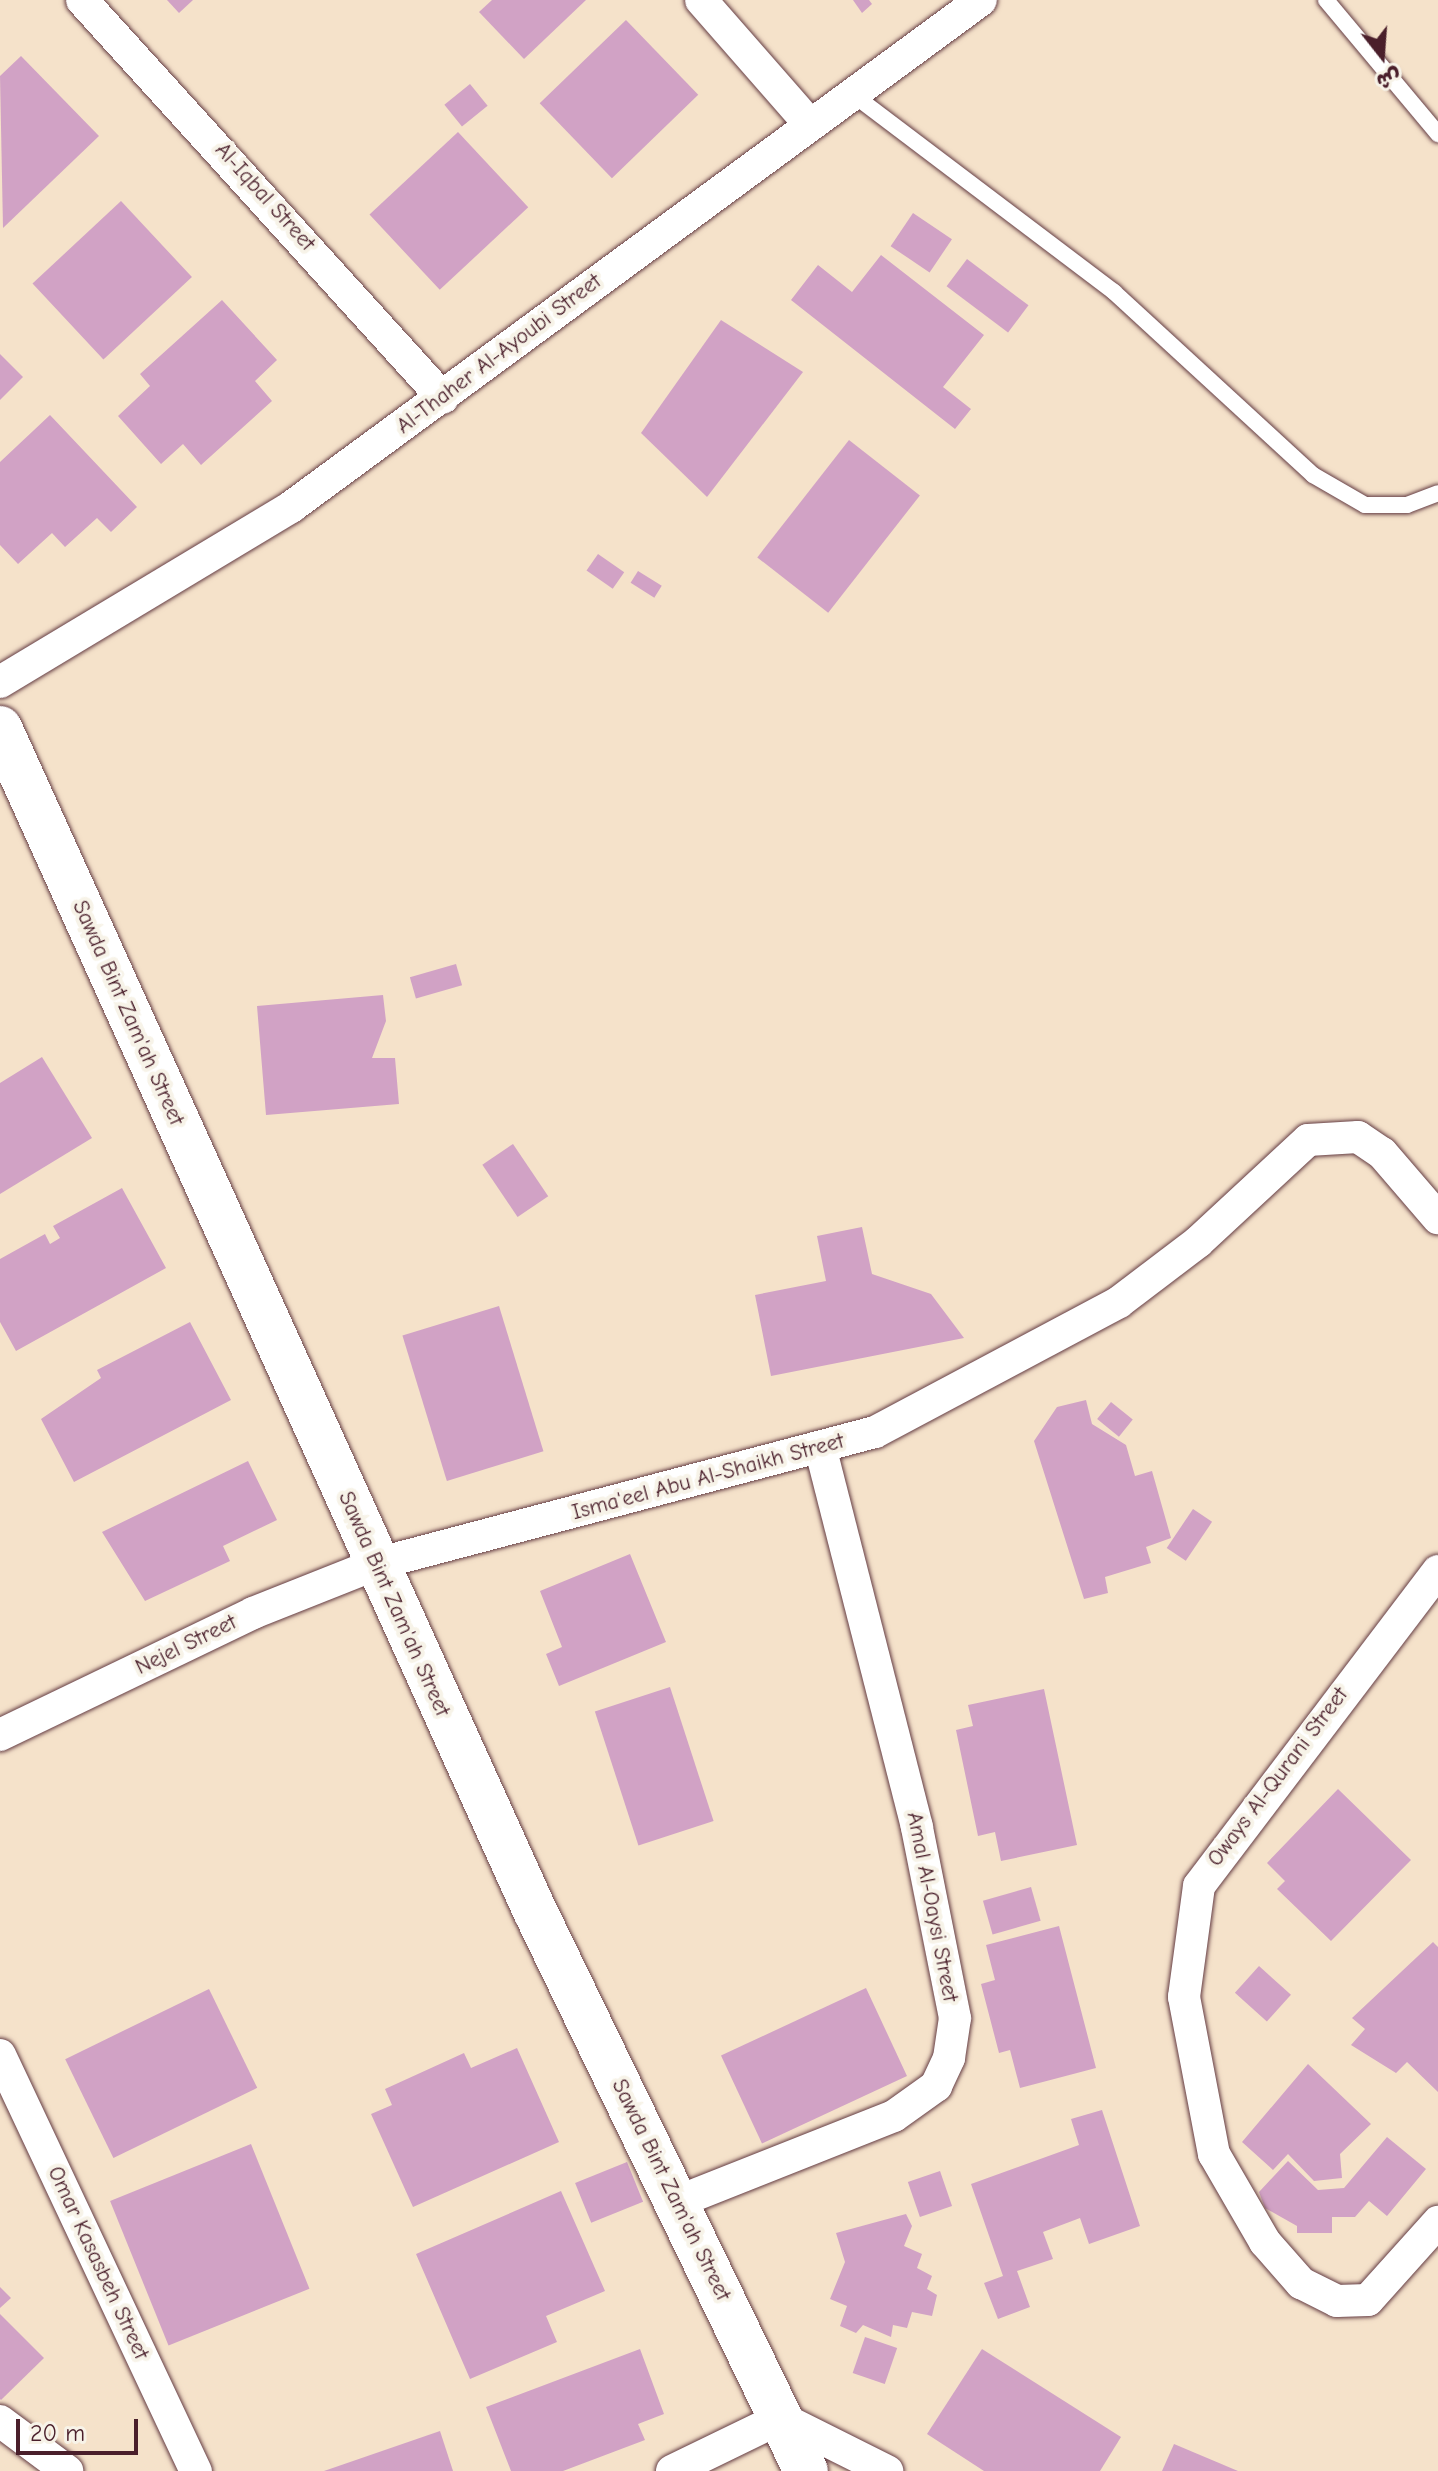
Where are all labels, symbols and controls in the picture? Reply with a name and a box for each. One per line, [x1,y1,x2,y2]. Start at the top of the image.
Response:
north arrow [1342,16,1422,96]
text: ش [1374,63,1404,95]
street label: Al-Iqbal Street [209,137,321,257]
street label: Al-Thaher Al-Ayoubi Street [391,268,607,440]
street label: Sawda Bint Zam'ah Street [66,896,190,1130]
street label: Isma'eel Abu Al-Shaikh Street [569,1428,847,1526]
street label: Sawda Bint Zam'ah Street [332,1487,456,1721]
street label: Nejel Street [131,1609,241,1681]
street label: Oways Al-Qurani Street [1202,1682,1354,1872]
street label: Amal Al-Oaysi Street [901,1810,963,2004]
street label: Sawda Bint Zam'ah Street [606,2075,736,2305]
street label: Omar Kasasbeh Street [42,2162,154,2364]
scale bar [20,2403,142,2453]
text: 20 m [30,2419,85,2447]

